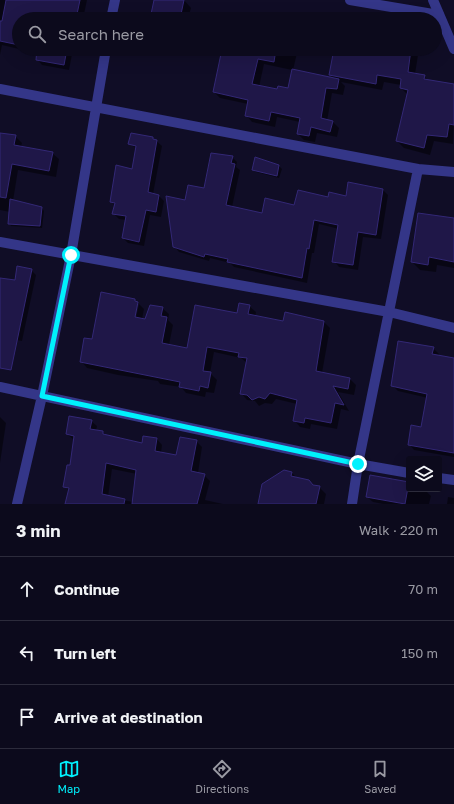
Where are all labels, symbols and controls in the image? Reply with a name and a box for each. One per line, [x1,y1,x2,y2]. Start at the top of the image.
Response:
search box [12,12,442,56]
icon: search [26,23,48,45]
text: Search here [58,25,144,43]
route start [62,246,80,264]
route end [349,455,367,473]
map controls [406,456,442,492]
button: layers [406,456,442,492]
text: 3 min [16,520,60,541]
text: Walk · 220 m [359,522,438,538]
icon: ahead [16,578,38,600]
text: Continue [54,580,120,598]
text: 70 m [408,581,438,597]
icon: left [16,642,38,664]
text: Turn left [54,644,116,662]
text: 150 m [401,645,438,661]
icon: arrive [16,706,38,728]
text: Arrive at destination [54,708,203,726]
tab: Map [58,758,80,795]
tab: Directions [195,758,249,795]
tab: Saved [364,758,396,795]

